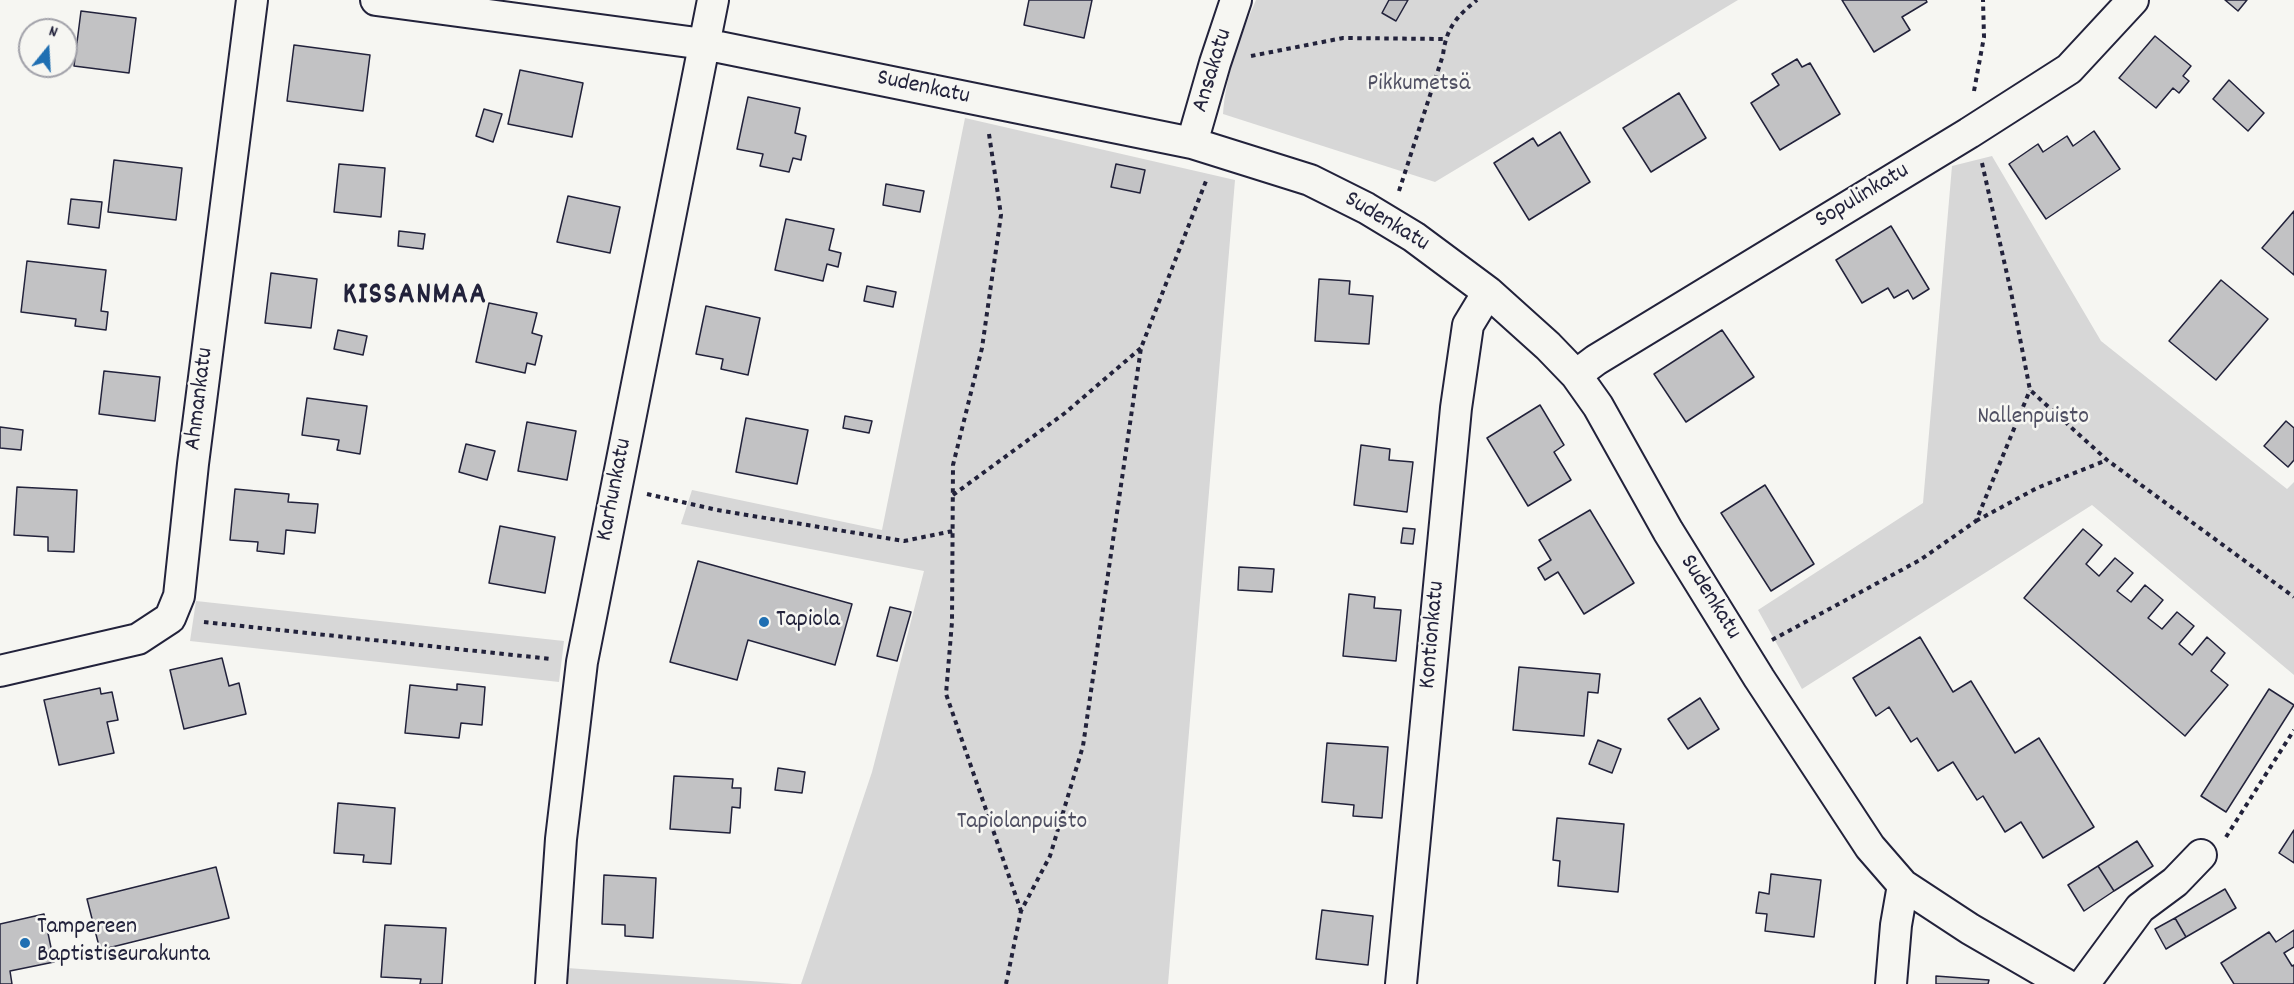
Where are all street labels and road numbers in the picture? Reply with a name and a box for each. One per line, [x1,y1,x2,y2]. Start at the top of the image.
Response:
street label: Ansakatu [1188,26,1240,116]
street label: Sudenkatu [874,65,972,113]
street label: Sopulinkatu [1811,158,1915,236]
street label: Sudenkatu [1338,186,1434,260]
street label: Ahmankatu [180,346,222,452]
street label: Karhunkatu [592,436,640,544]
street label: Sudenkatu [1672,550,1746,646]
street label: Kontionkatu [1415,580,1453,690]

